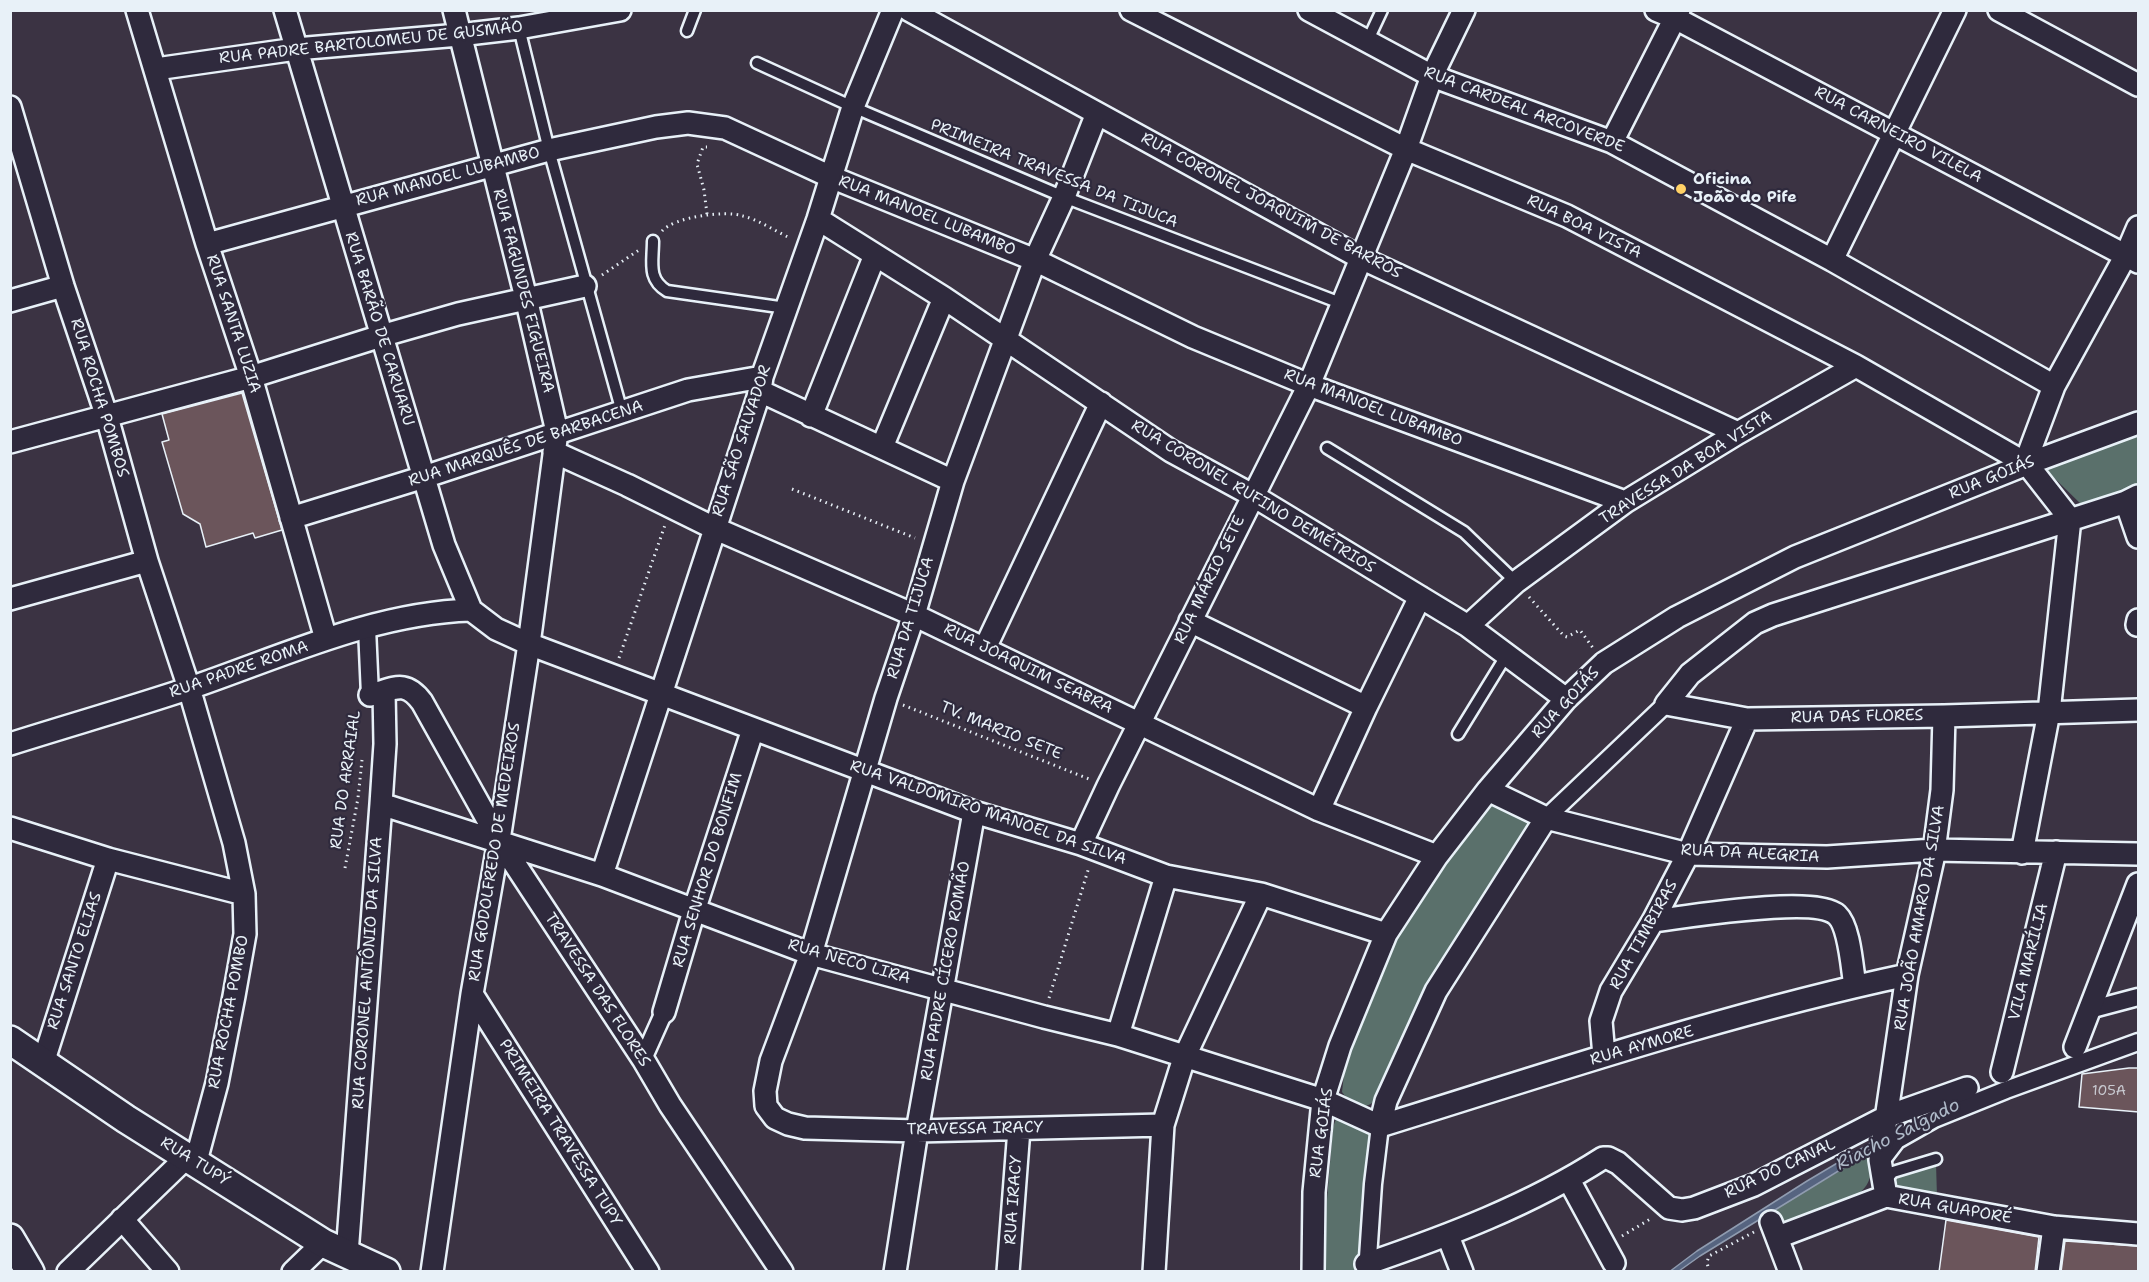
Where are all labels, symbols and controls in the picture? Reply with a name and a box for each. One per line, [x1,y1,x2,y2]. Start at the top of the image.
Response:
street label: RUA PADRE BARTOLOMEU DE GUSMÃO [218,17,524,69]
street label: RUA CARDEAL ARCOVERDE [1421,63,1627,157]
street label: RUA CARNEIRO VILELA [1811,83,1985,187]
street label: PRIMEIRA TRAVESSA DA TIJUCA [928,115,1180,233]
street label: RUA CORONEL JOAQUIM DE BARROS [1137,129,1405,283]
street label: RUA MANOEL LUBAMBO [354,143,542,211]
place label: Oficina João do Pife [1693,170,1797,208]
street label: RUA MANOEL LUBAMBO [836,172,1018,260]
marker: Oficina João do Pife [1674,182,1688,196]
street label: RUA FAGUNDES FIGUEIRA [488,187,558,395]
street label: RUA BOA VISTA [1524,191,1644,263]
street label: RUA BARÃO DE CARUARU [340,230,418,428]
street label: RUA SANTA LUZIA [201,252,265,396]
street label: RUA ROCHA POMBOS [66,316,132,480]
street label: RUA SÃO SALVADOR [708,363,776,519]
street label: RUA MANOEL LUBAMBO [1281,365,1465,451]
street label: RUA MARQUÊS DE BARBACENA [406,397,646,491]
street label: TRAVESSA DA BOA VISTA [1596,407,1776,529]
street label: RUA CORONEL RUFINO DEMÉTRIOS [1127,416,1379,578]
street label: RUA GOIÁS [1946,452,2038,504]
street label: RUA MÁRIO SETE [1171,513,1249,647]
street label: RUA DA TIJUCA [883,555,939,681]
street label: RUA JOAQUIM SEABRA [940,620,1116,718]
street label: RUA PADRE ROMA [167,637,311,703]
street label: RUA GOIÁS [1528,663,1604,743]
street label: TV. MARIO SETE [937,698,1065,764]
street label: RUA DAS FLORES [1790,706,1924,728]
street label: RUA DO ARRAIAL [327,709,365,851]
street label: RUA GODOLFREDO DE MEDEIROS [465,721,525,983]
street label: RUA VALDOMIRO MANOEL DA SILVA [847,757,1129,869]
street label: RUA SENHOR DO BONFIM [669,770,747,970]
street label: RUA JOÃO AMARO DA SILVA [1891,804,1949,1032]
street label: RUA CORONEL ANTÔNIO DA SILVA [349,836,387,1110]
street label: RUA DA ALEGRIA [1680,841,1820,867]
street label: RUA PADRE CÍCERO ROMÃO [917,860,975,1082]
street label: RUA TIMBIRAS [1606,877,1682,993]
street label: RUA SANTO ELIAS [44,890,106,1032]
street label: VILA MARÍLIA [2005,901,2053,1023]
street label: TRAVESSA DAS FLORES [540,909,654,1071]
street label: RUA ROCHA POMBO [205,933,253,1091]
street label: RUA NECO LIRA [785,935,913,989]
street label: RUA AYMORE [1588,1022,1696,1070]
street label: PRIMEIRA TRAVESSA TUPY [494,1036,626,1230]
house number: 105A [2092,1083,2126,1099]
street label: RUA GOIÁS [1306,1087,1338,1179]
water label: Riacho Salgado [1832,1094,1964,1176]
street label: TRAVESSA IRACY [907,1118,1043,1140]
street label: RUA TUPÝ [157,1133,233,1191]
street label: RUA DO CANAL [1722,1135,1838,1203]
street label: RUA IRACY [1001,1155,1027,1245]
street label: RUA GUAPORÉ [1897,1190,2013,1228]

